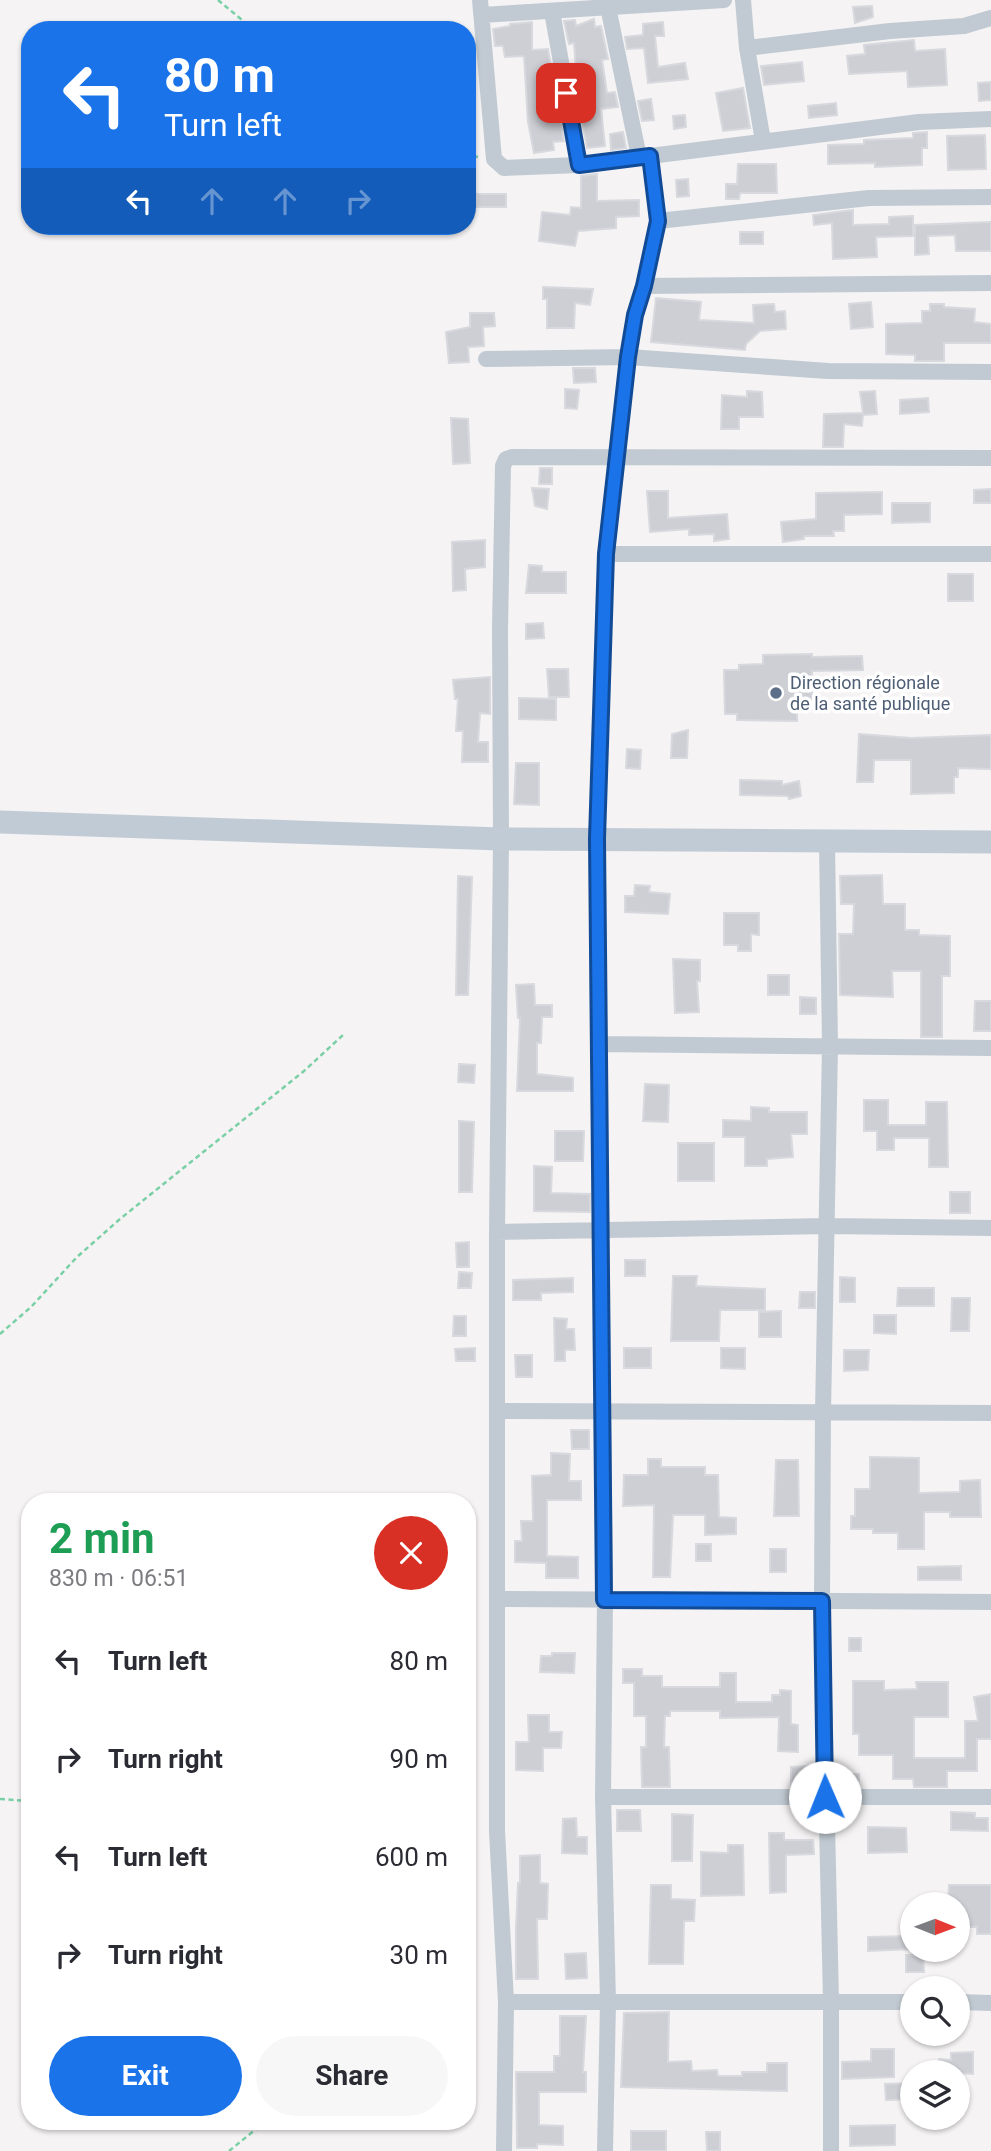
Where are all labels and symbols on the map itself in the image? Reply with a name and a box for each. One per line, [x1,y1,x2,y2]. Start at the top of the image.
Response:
pin [536,63,596,123]
place label: Direction régionale de la santé publique [790,672,950,714]
marker: Direction régionale de la santé publique [768,685,784,701]
position arrow [788,1760,862,1834]
north arrow [900,1892,970,1962]

